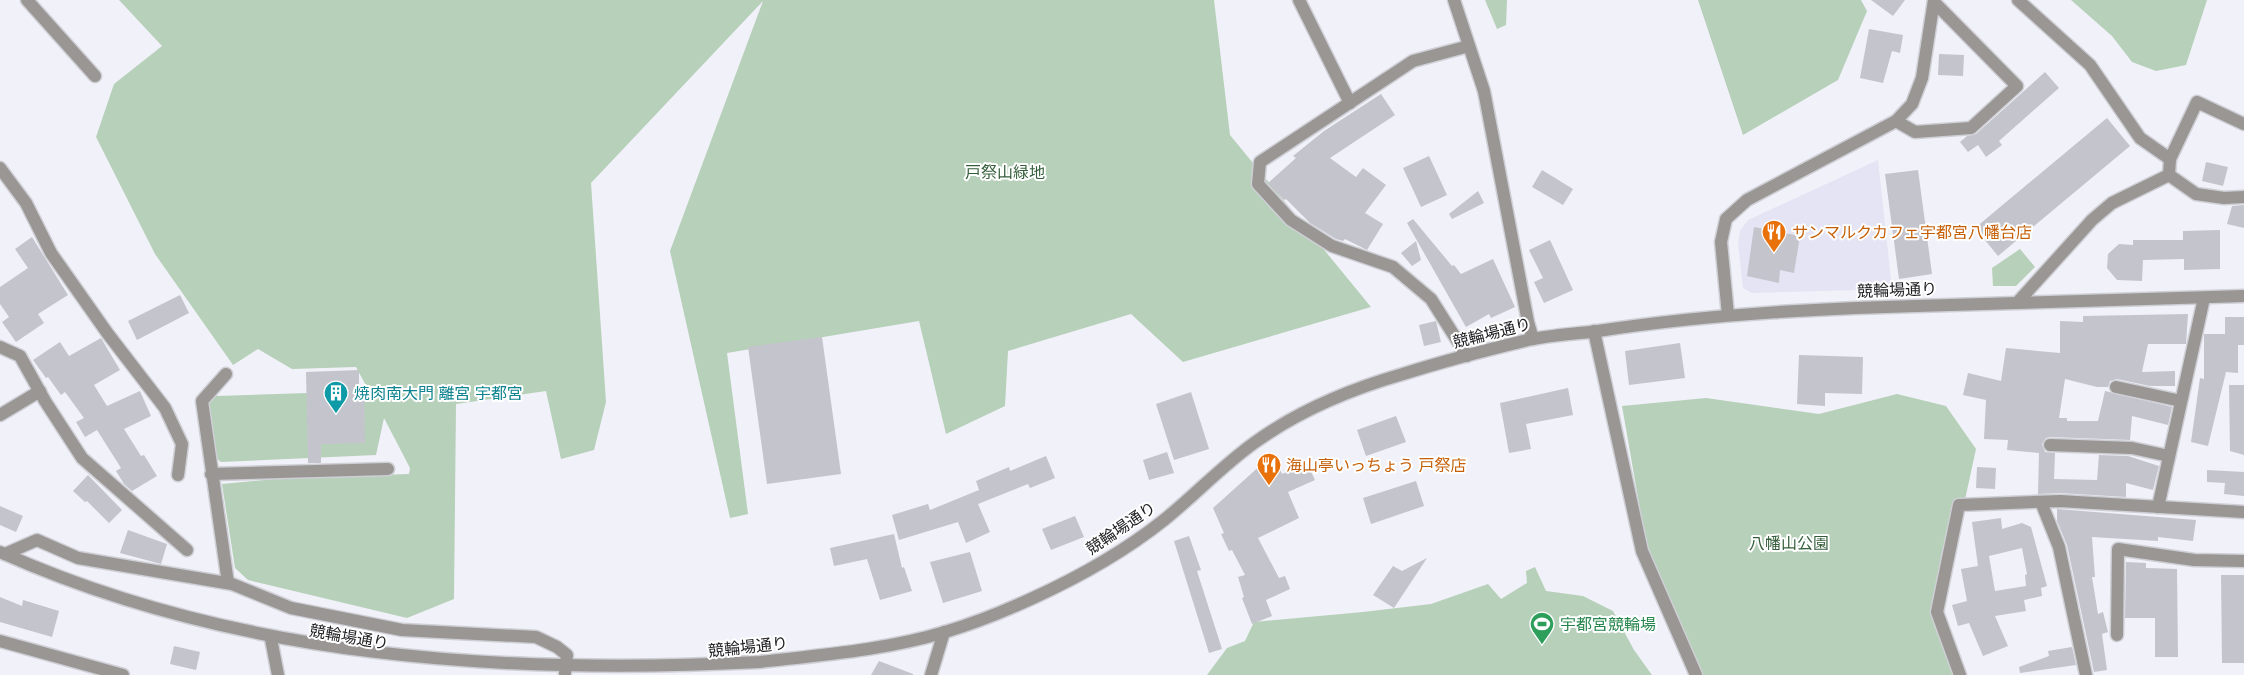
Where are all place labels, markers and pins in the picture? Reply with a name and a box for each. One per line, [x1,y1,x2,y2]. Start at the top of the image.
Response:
restaurant icon: サンマルクカフェ宇都宮八幡台店 [1761,219,1787,253]
place label: サンマルクカフェ宇都宮八幡台店 [1792,224,2032,241]
building icon: 焼肉南大門 離宮 宇都宮 [323,380,349,414]
place label: 焼肉南大門 離宮 宇都宮 [354,385,523,402]
restaurant icon: 海山亭いっちょう 戸祭店 [1256,452,1282,486]
place label: 海山亭いっちょう 戸祭店 [1286,456,1466,474]
sports icon: 宇都宮競輪場 [1529,611,1555,645]
place label: 宇都宮競輪場 [1560,616,1656,633]

